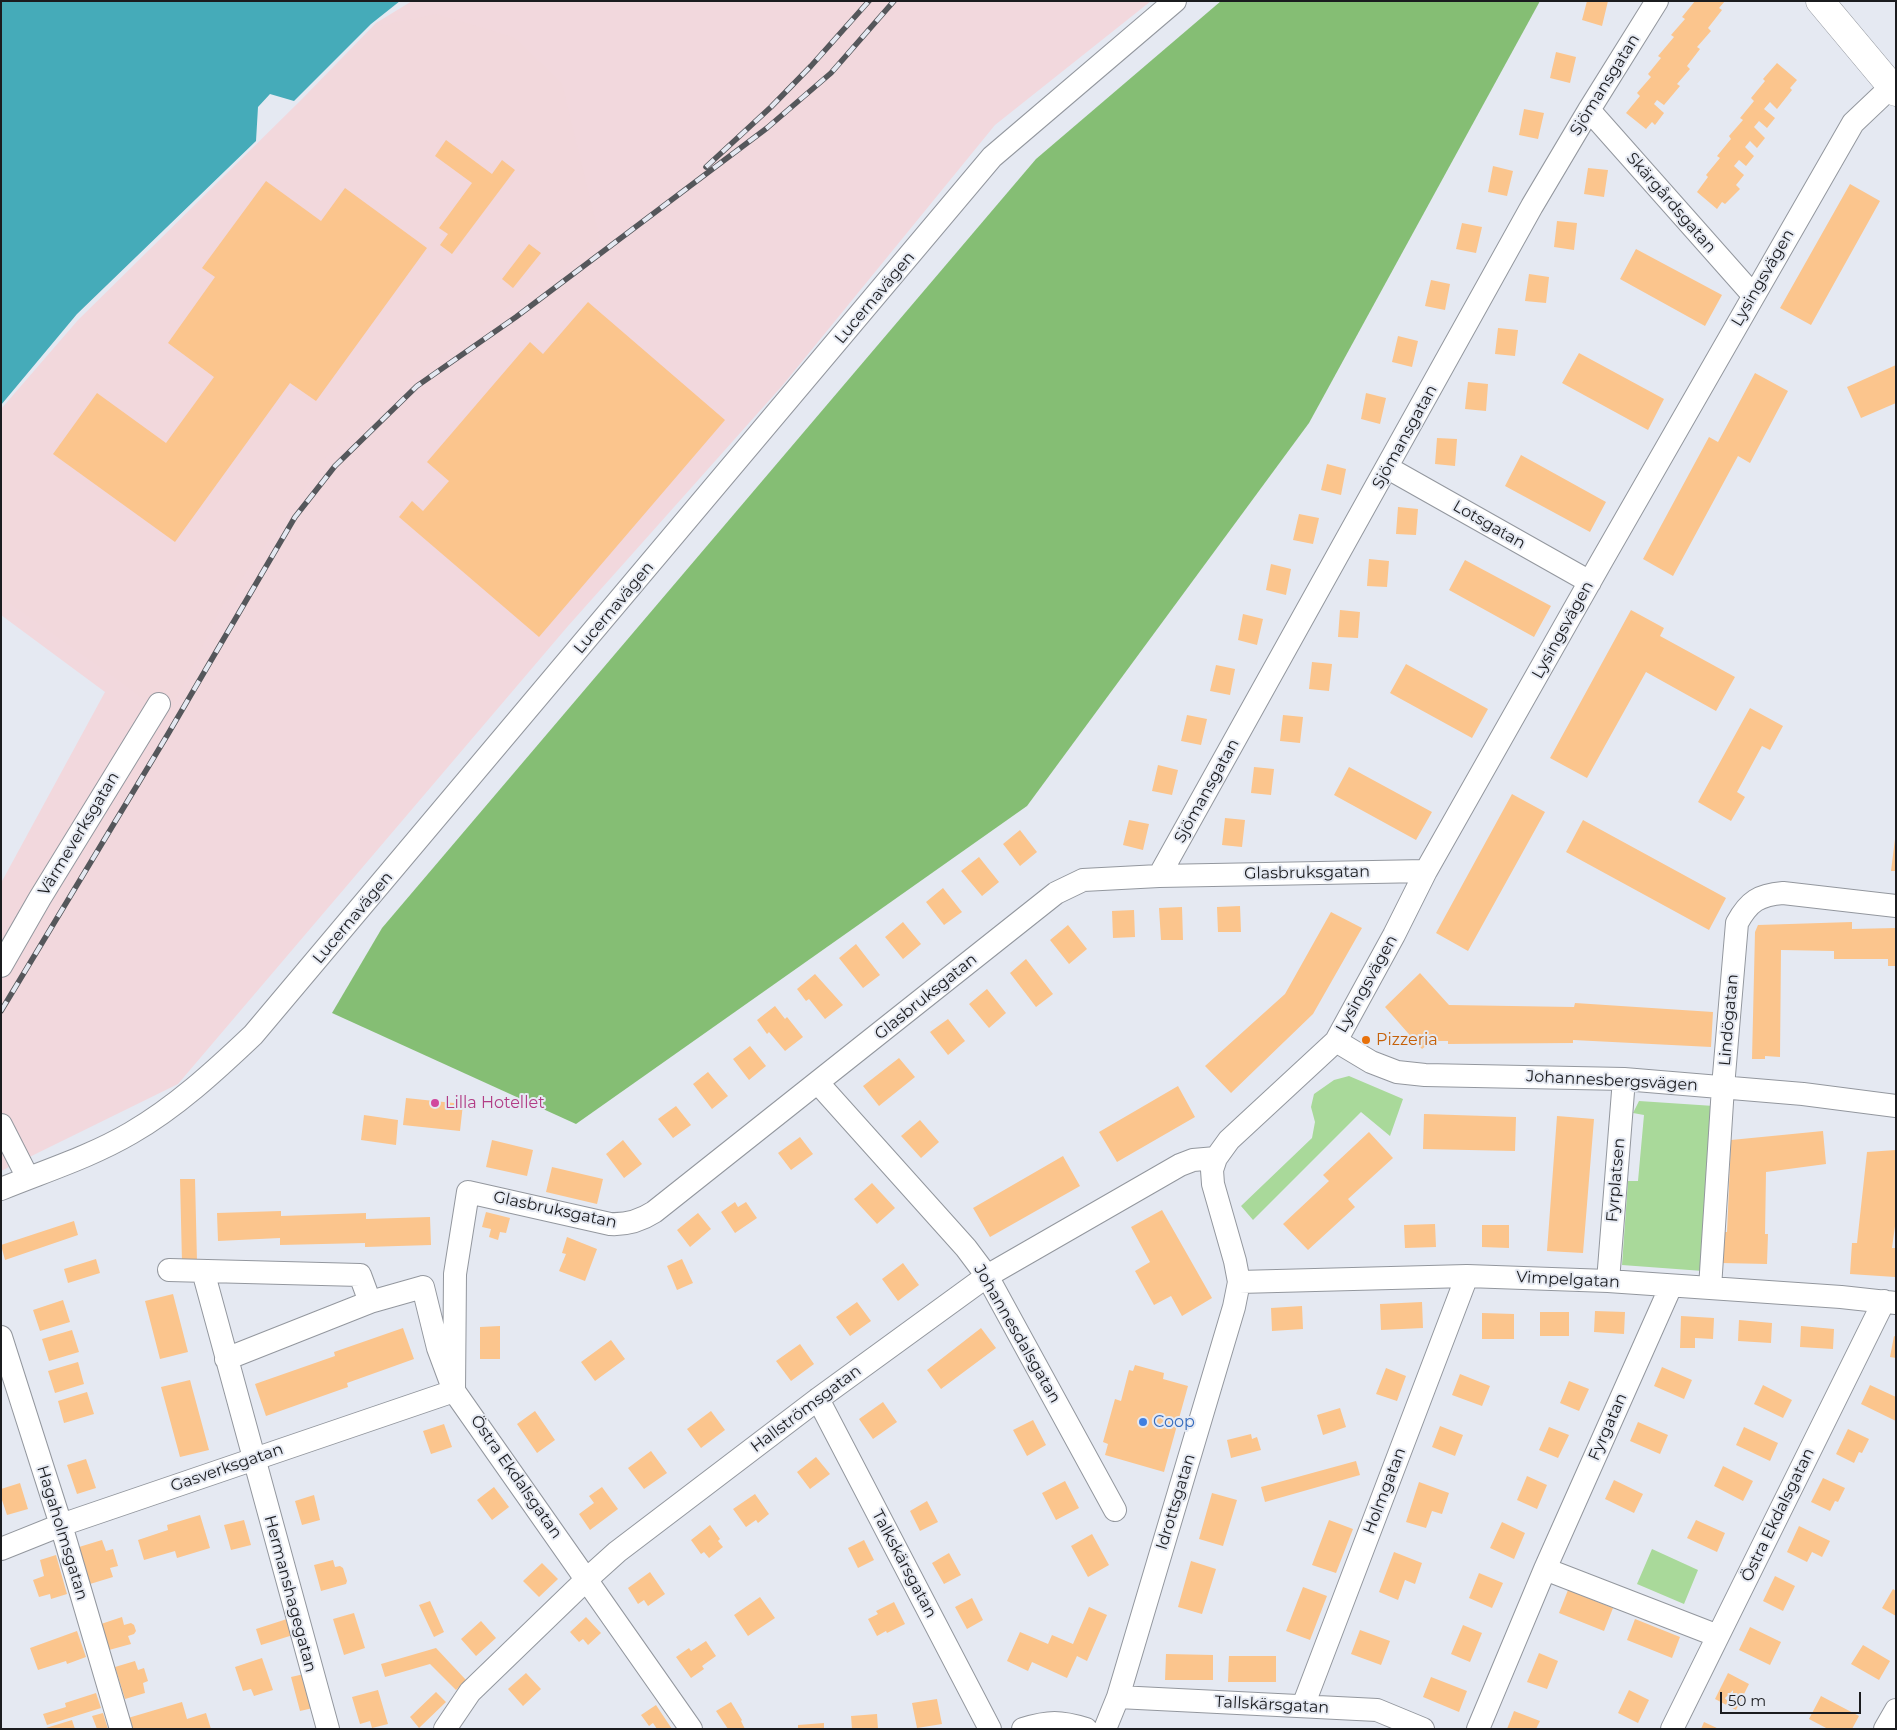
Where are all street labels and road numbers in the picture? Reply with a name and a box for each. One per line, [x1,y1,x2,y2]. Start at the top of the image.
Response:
street label: Sjömansgatan [1566,31,1644,139]
street label: Skärgårdsgatan [1622,149,1720,257]
street label: Lysingsvägen [1727,226,1799,330]
street label: Lucernavägen [831,248,919,348]
street label: Sjömansgatan [1368,382,1442,492]
street label: Lotsgatan [1449,497,1529,553]
street label: Lucernavägen [570,558,658,658]
street label: Lysingsvägen [1528,578,1598,682]
street label: Sjömansgatan [1170,736,1244,846]
street label: Värmeverksgatan [35,769,123,899]
street label: Glasbruksgatan [1244,862,1370,884]
street label: Lucernavägen [309,868,397,968]
street label: Lysingsvägen [1332,932,1402,1036]
street label: Glasbruksgatan [871,950,981,1044]
street label: Lindögatan [1715,973,1743,1067]
street label: Johannesbergsvägen [1526,1067,1698,1095]
street label: Fyrplatsen [1603,1137,1629,1223]
street label: Glasbruksgatan [491,1188,619,1232]
street label: Johannesdalsgatan [970,1261,1064,1407]
street label: Vimpelgatan [1516,1268,1620,1292]
street label: Hallströmsgatan [747,1361,865,1457]
street label: Fyrgatan [1585,1390,1631,1464]
street label: Östra Ekdalsgatan [466,1412,566,1542]
street label: Gasverksgatan [168,1440,286,1496]
street label: Holmgatan [1360,1445,1410,1537]
street label: Östra Ekdalsgatan [1737,1445,1819,1585]
street label: Idrottsgatan [1152,1452,1200,1552]
street label: Hagaholmsgatan [32,1463,92,1603]
street label: Talkskärsgatan [867,1507,941,1621]
street label: Hermanshagegatan [260,1513,320,1675]
street label: Tallskärsgatan [1214,1692,1330,1718]

